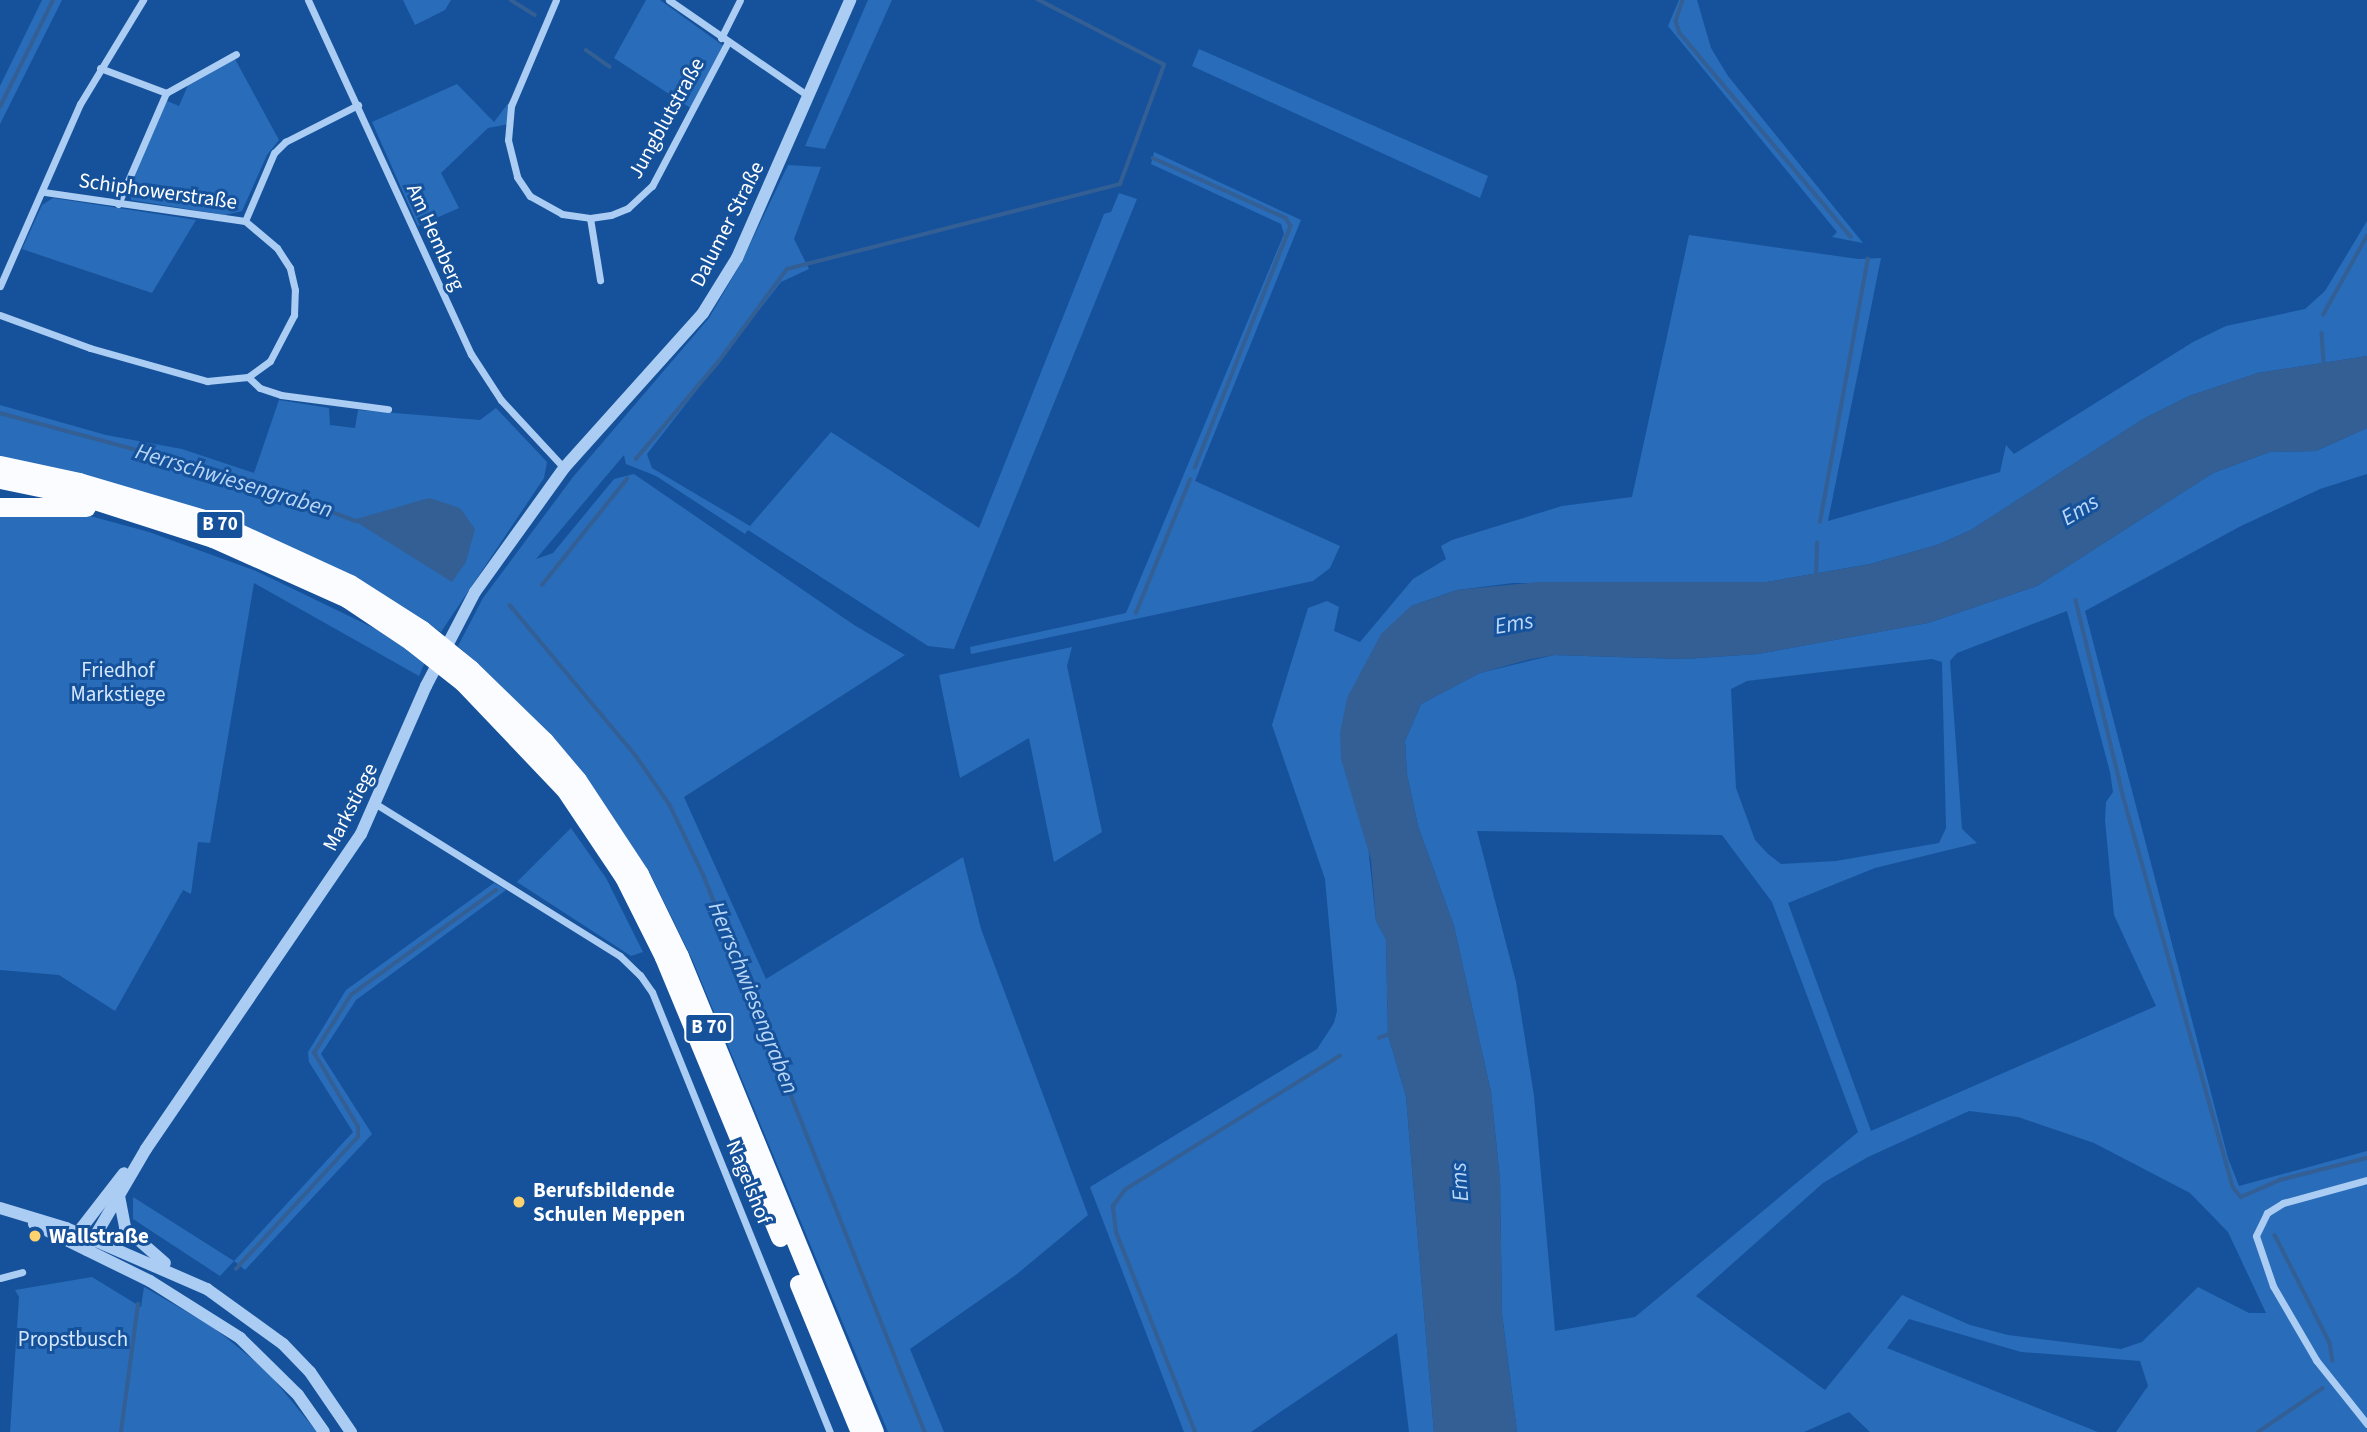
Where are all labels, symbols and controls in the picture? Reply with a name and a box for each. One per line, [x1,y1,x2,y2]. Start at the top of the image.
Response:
street label: Jungblutstraße [622,53,710,183]
street label: Dalumer Straße [685,157,769,291]
street label: Schiphowerstraße [77,167,239,215]
street label: Am Hemberg [401,180,471,294]
water label: Herrschwiesengraben [132,438,336,524]
water label: Ems [2056,488,2104,532]
road number: B 70 [194,510,246,540]
water label: Ems [1492,607,1536,641]
park label: Friedhof Markstiege [70,657,166,707]
street label: Markstiege [317,759,383,855]
water label: Herrschwiesengraben [702,898,804,1098]
road number: B 70 [683,1012,735,1044]
street label: Nagelshof [721,1137,777,1227]
water label: Ems [1445,1162,1475,1202]
place label: Berufsbildende Schulen Meppen [533,1177,685,1227]
marker: Berufsbildende Schulen Meppen [511,1194,527,1210]
place label: Wallstraße [49,1223,149,1249]
marker: Wallstraße [27,1228,43,1244]
park label: Propstbusch [18,1326,128,1352]

